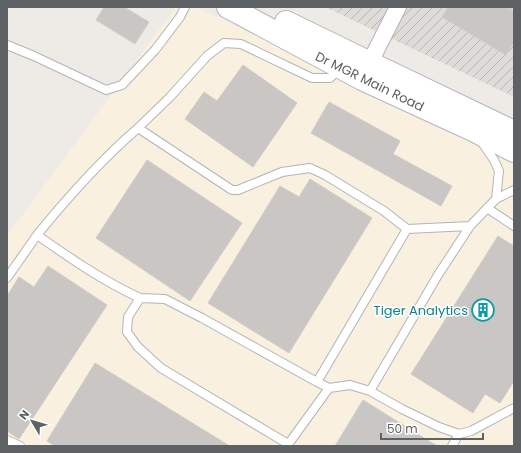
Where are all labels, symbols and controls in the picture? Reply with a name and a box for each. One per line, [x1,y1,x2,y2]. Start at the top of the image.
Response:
street label: Dr MGR Main Road [312,47,427,116]
building icon: Tiger Analytics [470,297,496,323]
place label: Tiger Analytics [374,301,468,320]
north arrow [12,401,52,441]
text: N [15,407,33,423]
scale bar [381,415,483,441]
text: 50 m [387,420,418,437]

